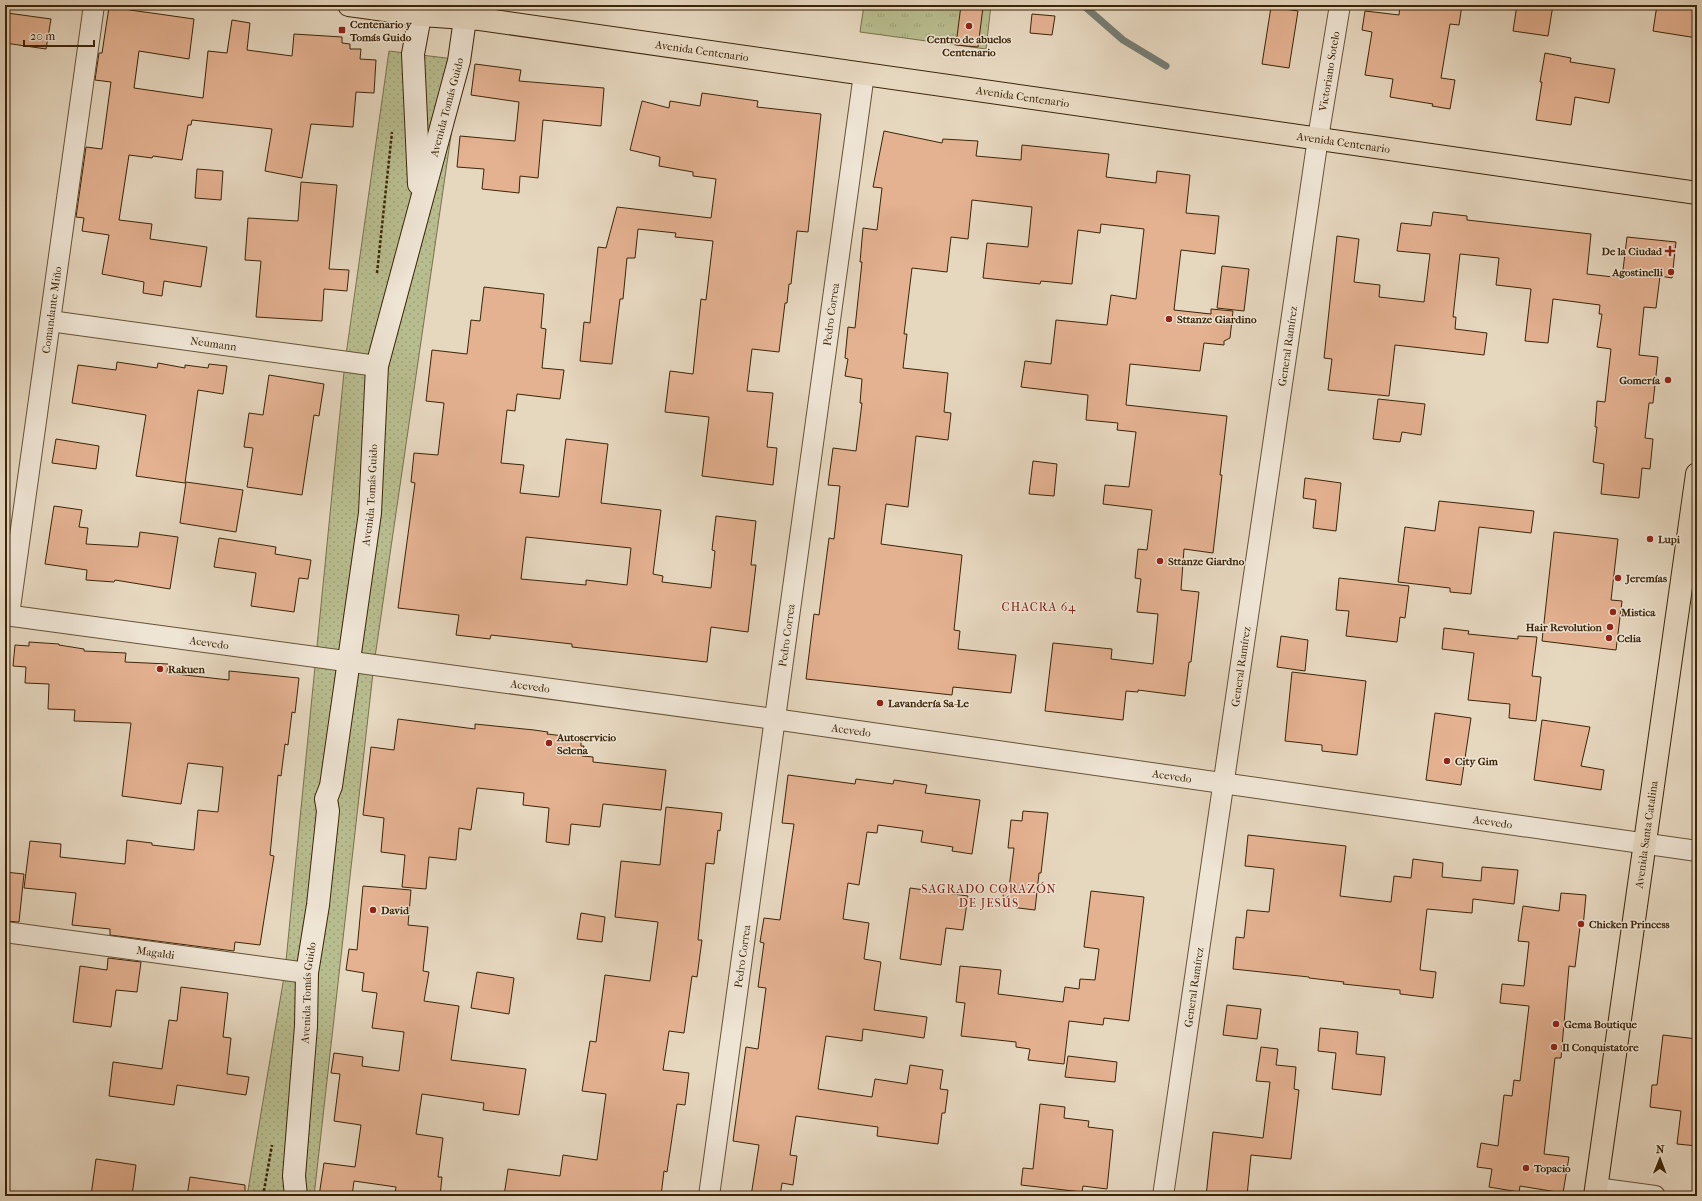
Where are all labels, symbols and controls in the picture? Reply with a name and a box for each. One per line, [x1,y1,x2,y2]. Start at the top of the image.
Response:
place label: Centenario y Tomás Guido [349,18,413,44]
marker: Centro de abuelos Centenario [964,21,974,31]
scale bar [24,22,94,48]
marker: Centenario y Tomás Guido [337,25,347,35]
text: 20 m [30,29,55,43]
street label: Victoriano Sotelo [1316,30,1342,113]
place label: Centro de abuelos Centenario [927,33,1011,59]
street label: Avenida Centenario [653,37,750,64]
street label: Avenida Tomás Guido [427,57,466,159]
street label: Avenida Centenario [974,83,1071,110]
street label: Avenida Centenario [1295,129,1391,156]
place label: De la Ciudad [1601,245,1663,258]
marker: De la Ciudad [1665,246,1675,256]
street label: Comandante Miño [39,265,64,354]
place label: Agostinelli [1611,266,1664,279]
marker: Agostinelli [1666,267,1676,277]
street label: Pedro Correa [820,281,842,347]
street label: General Ramírez [1275,305,1300,387]
place label: Sttanze Giardino [1177,313,1257,326]
marker: Sttanze Giardino [1164,314,1174,324]
street label: Neumann [189,334,238,353]
place label: Gomería [1619,374,1661,387]
marker: Gomería [1663,375,1673,385]
street label: Avenida Tomás Guido [359,443,380,547]
place label: Lupi [1658,533,1681,546]
marker: Lupi [1645,534,1655,544]
place label: Sttanze Giardno [1168,555,1245,568]
marker: Sttanze Giardno [1155,556,1165,566]
place label: Jeremías [1625,572,1667,585]
marker: Jeremías [1613,573,1623,583]
district label: CHACRA 64 [1002,600,1076,614]
street label: Pedro Correa [776,602,797,668]
place label: Mistica [1620,606,1656,619]
marker: Mistica [1608,607,1618,617]
place label: Hair Revolution [1526,621,1603,634]
marker: Hair Revolution [1605,622,1615,632]
street label: General Ramírez [1228,626,1253,708]
place label: Celia [1617,632,1642,645]
street label: Acevedo [188,633,230,652]
marker: Celia [1604,633,1614,643]
place label: Rakuen [168,663,206,676]
marker: Rakuen [155,664,165,674]
street label: Acevedo [509,677,551,695]
place label: Lavandería Sa-Le [888,697,969,710]
marker: Lavandería Sa-Le [875,698,885,708]
street label: Acevedo [830,721,872,739]
place label: Autoservicio Selena [556,731,617,757]
marker: Autoservicio Selena [544,738,554,748]
place label: City Gim [1455,755,1499,768]
marker: City Gim [1442,756,1452,766]
street label: Acevedo [1150,767,1193,785]
street label: Avenida Santa Catalina [1632,779,1660,890]
street label: Acevedo [1471,812,1514,831]
district label: SAGRADO CORAZÓN DE JESÚS [921,881,1057,910]
place label: David [380,904,410,917]
marker: David [368,905,378,915]
place label: Chicken Princess [1589,918,1670,931]
marker: Chicken Princess [1576,919,1586,929]
street label: Pedro Correa [731,923,753,988]
street label: Avenida Tomás Guido [298,941,319,1045]
street label: Magaldi [136,943,176,962]
street label: General Ramírez [1181,946,1206,1028]
place label: Gema Boutique [1564,1018,1638,1031]
marker: Gema Boutique [1551,1019,1561,1029]
place label: Il Conquistatore [1562,1041,1639,1054]
marker: Il Conquistatore [1549,1042,1559,1052]
north arrow [1640,1139,1680,1179]
text: N [1656,1143,1665,1156]
place label: Topacio [1533,1162,1571,1175]
marker: Topacio [1521,1163,1531,1173]

